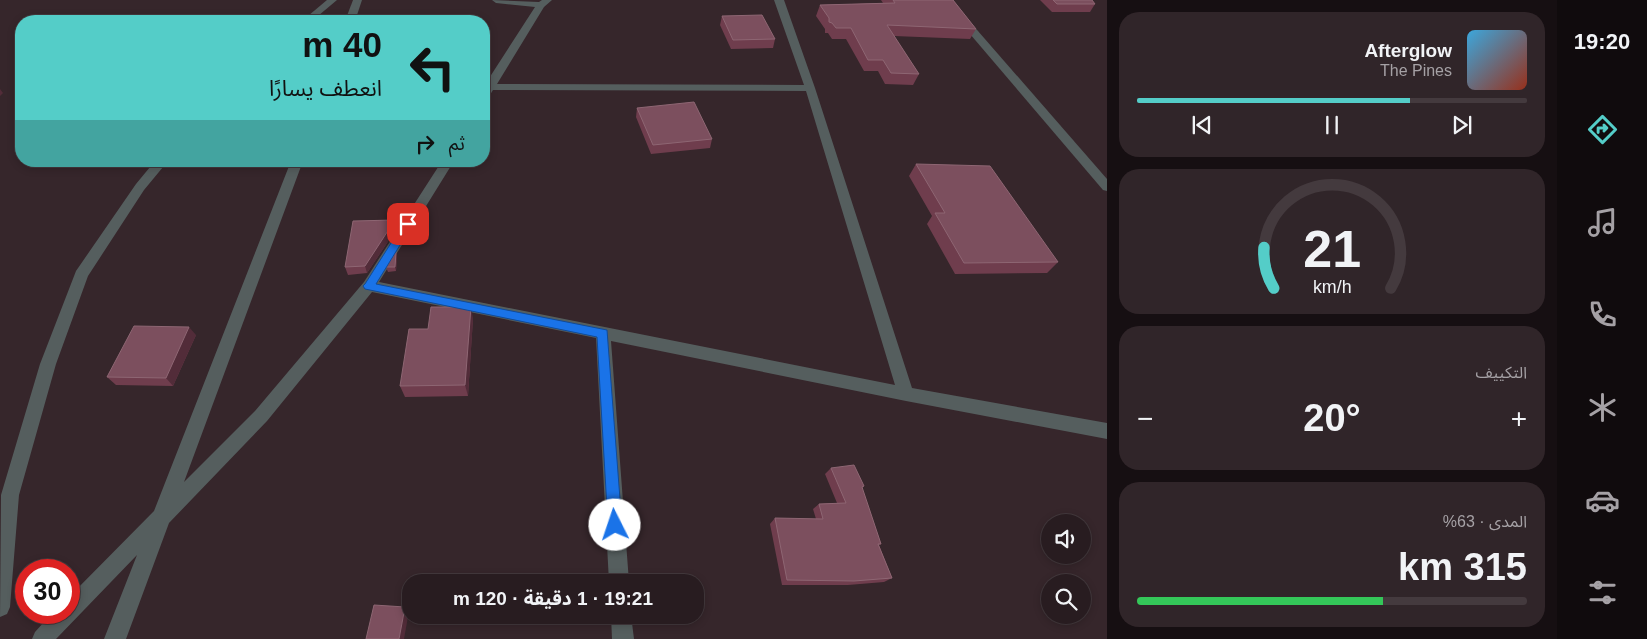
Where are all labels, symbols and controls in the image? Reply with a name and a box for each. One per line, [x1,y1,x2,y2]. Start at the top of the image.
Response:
text: 40 m [302,25,382,64]
text: 19:20 [1574,29,1630,54]
icon: left [400,35,465,100]
text: Afterglow [1364,40,1452,61]
text: The Pines [1380,62,1452,79]
text: انعطف يسارًا [269,76,382,101]
icon: previous [1188,111,1216,139]
icon: pause [1318,111,1346,139]
icon: next [1448,111,1476,139]
icon: directions [1585,112,1620,147]
icon: right [411,130,439,158]
text: ثم [449,133,465,154]
pin [387,203,429,245]
icon: music [1585,205,1620,240]
icon: arrive [394,210,422,238]
text: 21 [1303,220,1361,278]
text: km/h [1313,277,1351,297]
icon: phone [1585,297,1620,332]
text: التكييف [1475,364,1527,381]
icon: climate [1585,390,1620,425]
text: 20° [1303,397,1361,439]
text: − [1137,403,1153,434]
text: + [1511,403,1527,434]
icon: car [1585,483,1620,518]
position arrow [588,498,640,550]
text: المدى · 63% [1443,513,1527,530]
map controls [1041,514,1091,624]
button: sound [1041,514,1091,564]
text: 315 km [1398,546,1527,588]
speed limit sign: 30 [15,559,80,624]
button: search [1041,574,1091,624]
icon: filters [1585,575,1620,610]
text: 19:21 · 1 دقيقة · 120 m [453,588,653,609]

